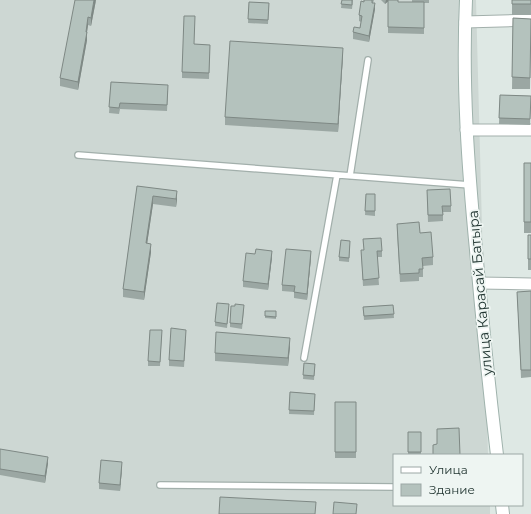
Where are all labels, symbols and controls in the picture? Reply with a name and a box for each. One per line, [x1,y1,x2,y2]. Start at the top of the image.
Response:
street label: улица Карасай Батыра [464,210,496,377]
legend [393,454,523,506]
text: Улица [429,462,468,477]
text: Здание [429,482,475,497]

